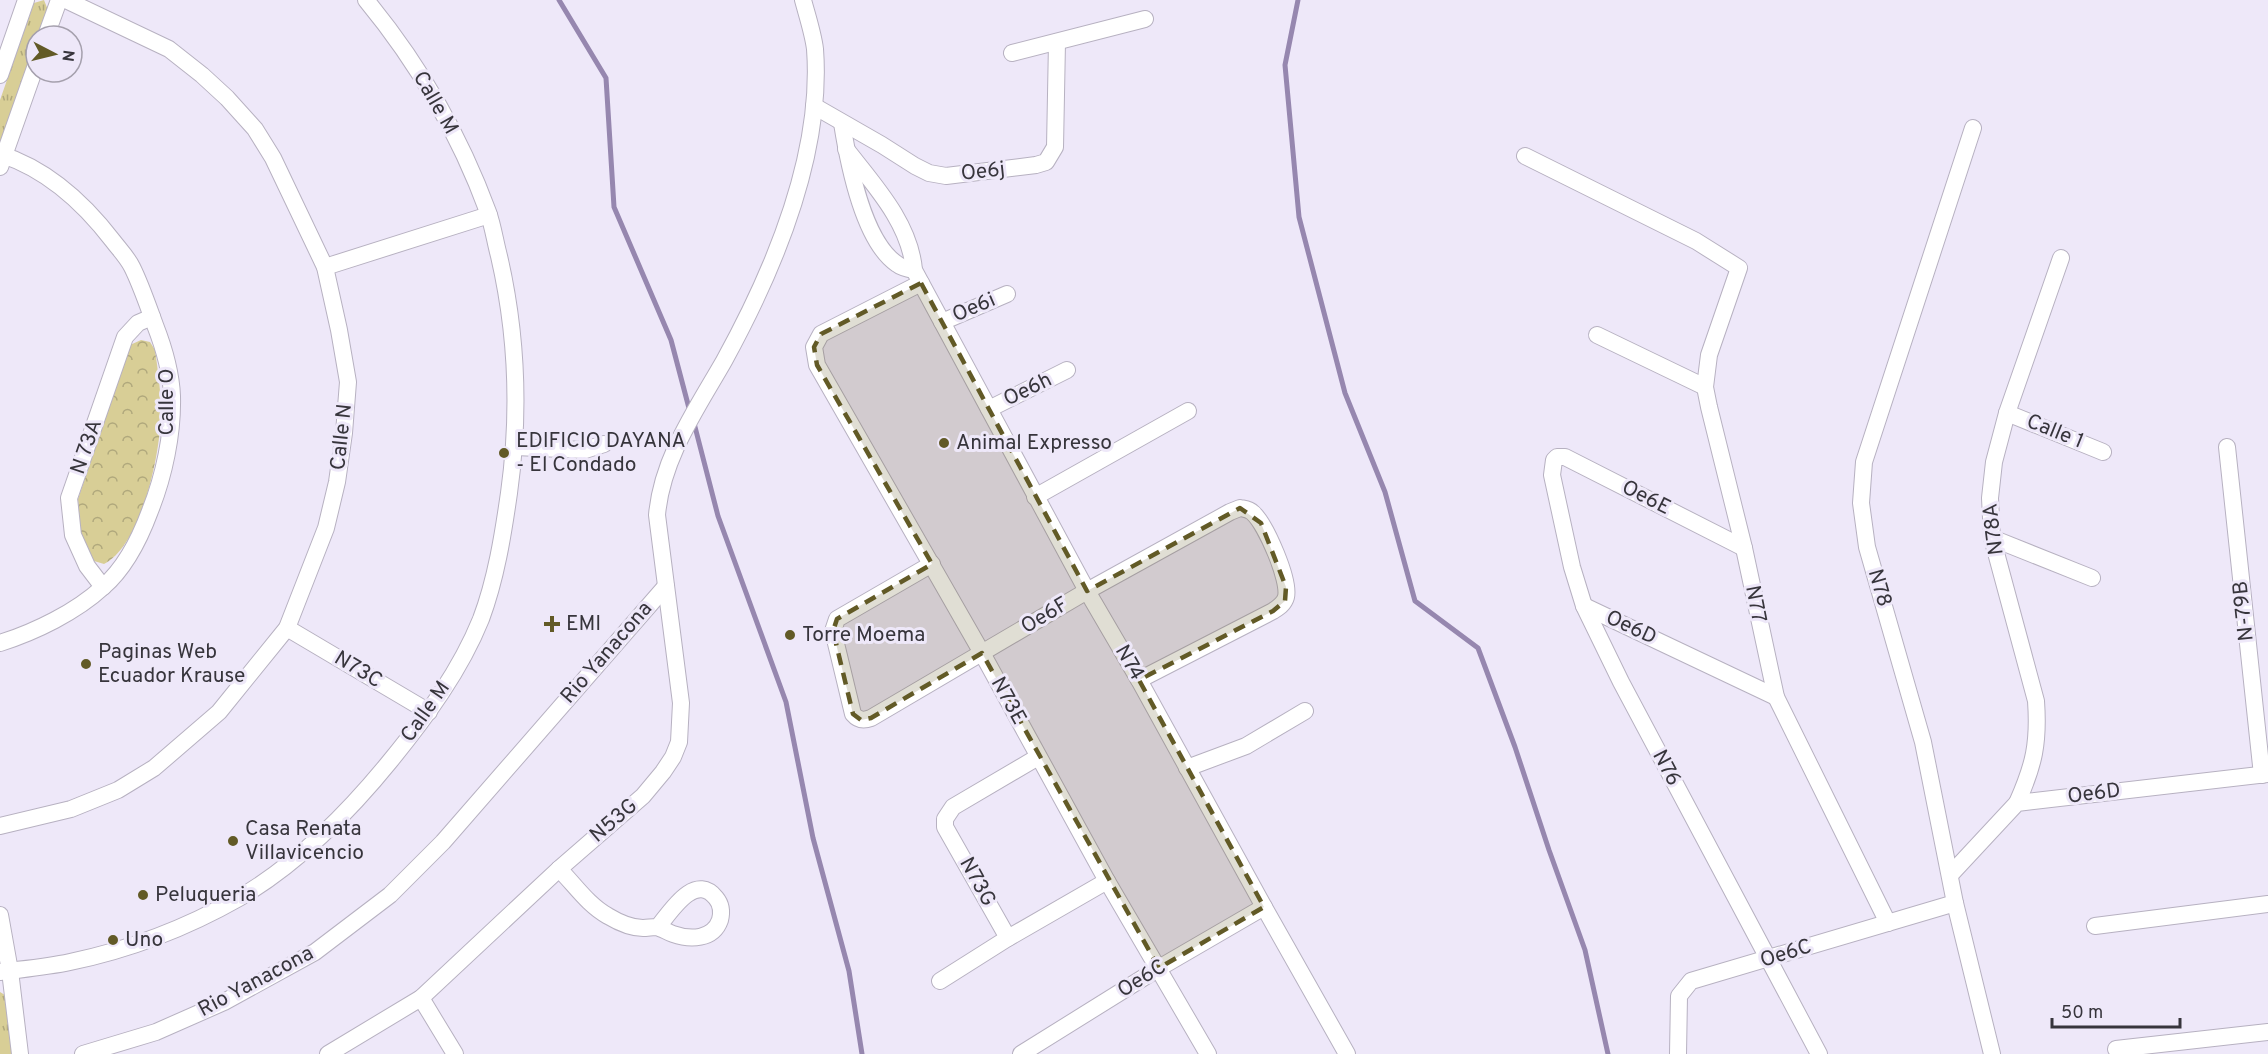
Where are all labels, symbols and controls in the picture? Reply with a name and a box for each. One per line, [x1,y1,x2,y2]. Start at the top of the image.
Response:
north arrow [24,24,84,84]
text: N [56,49,78,63]
street label: Calle M [406,66,464,140]
street label: Oe6j [960,156,1006,188]
street label: Oe6i [948,287,1000,329]
street label: Oe6h [999,367,1057,413]
street label: Calle O [154,368,181,436]
street label: Calle N [325,402,359,472]
street label: Calle 1 [2022,408,2088,456]
street label: N 73A [65,416,109,478]
place label: EDIFICIO DAYANA - El Condado [516,428,686,479]
place label: Animal Expresso [956,430,1112,457]
marker: Animal Expresso [937,436,951,450]
marker: EDIFICIO DAYANA - El Condado [497,446,511,460]
street label: Oe6E [1617,474,1675,522]
street label: N78A [1977,502,2011,556]
street label: N78 [1861,566,1897,610]
street label: N-79B [2227,580,2261,642]
street label: N77 [1738,583,1772,625]
street label: Oe6F [1016,591,1074,641]
street label: Rio Yanacona [555,596,659,710]
street label: Oe6D [1601,605,1661,651]
place label: EMI [566,611,601,638]
marker: EMI [543,615,561,633]
place label: Torre Moema [802,622,925,649]
marker: Torre Moema [783,628,797,642]
place label: Paginas Web Ecuador Krause [98,639,245,690]
street label: N74 [1108,640,1150,686]
street label: N73C [329,645,387,695]
marker: Paginas Web Ecuador Krause [79,657,93,671]
street label: N73E [984,672,1032,730]
street label: Calle M [395,676,457,748]
street label: N76 [1645,745,1687,791]
street label: Oe6D [2066,777,2122,811]
street label: N53G [584,793,644,849]
place label: Casa Renata Villavicencio [245,816,364,867]
marker: Casa Renata Villavicencio [226,834,240,848]
street label: N73G [953,853,1001,911]
place label: Peluqueria [155,882,256,909]
marker: Peluqueria [136,888,150,902]
place label: Uno [125,927,163,954]
marker: Uno [106,933,120,947]
street label: Oe6C [1757,933,1815,975]
street label: Rio Yanacona [194,940,318,1024]
street label: Oe6C [1113,954,1171,1004]
scale bar [2052,991,2180,1029]
text: 50 m [2061,1002,2103,1025]

